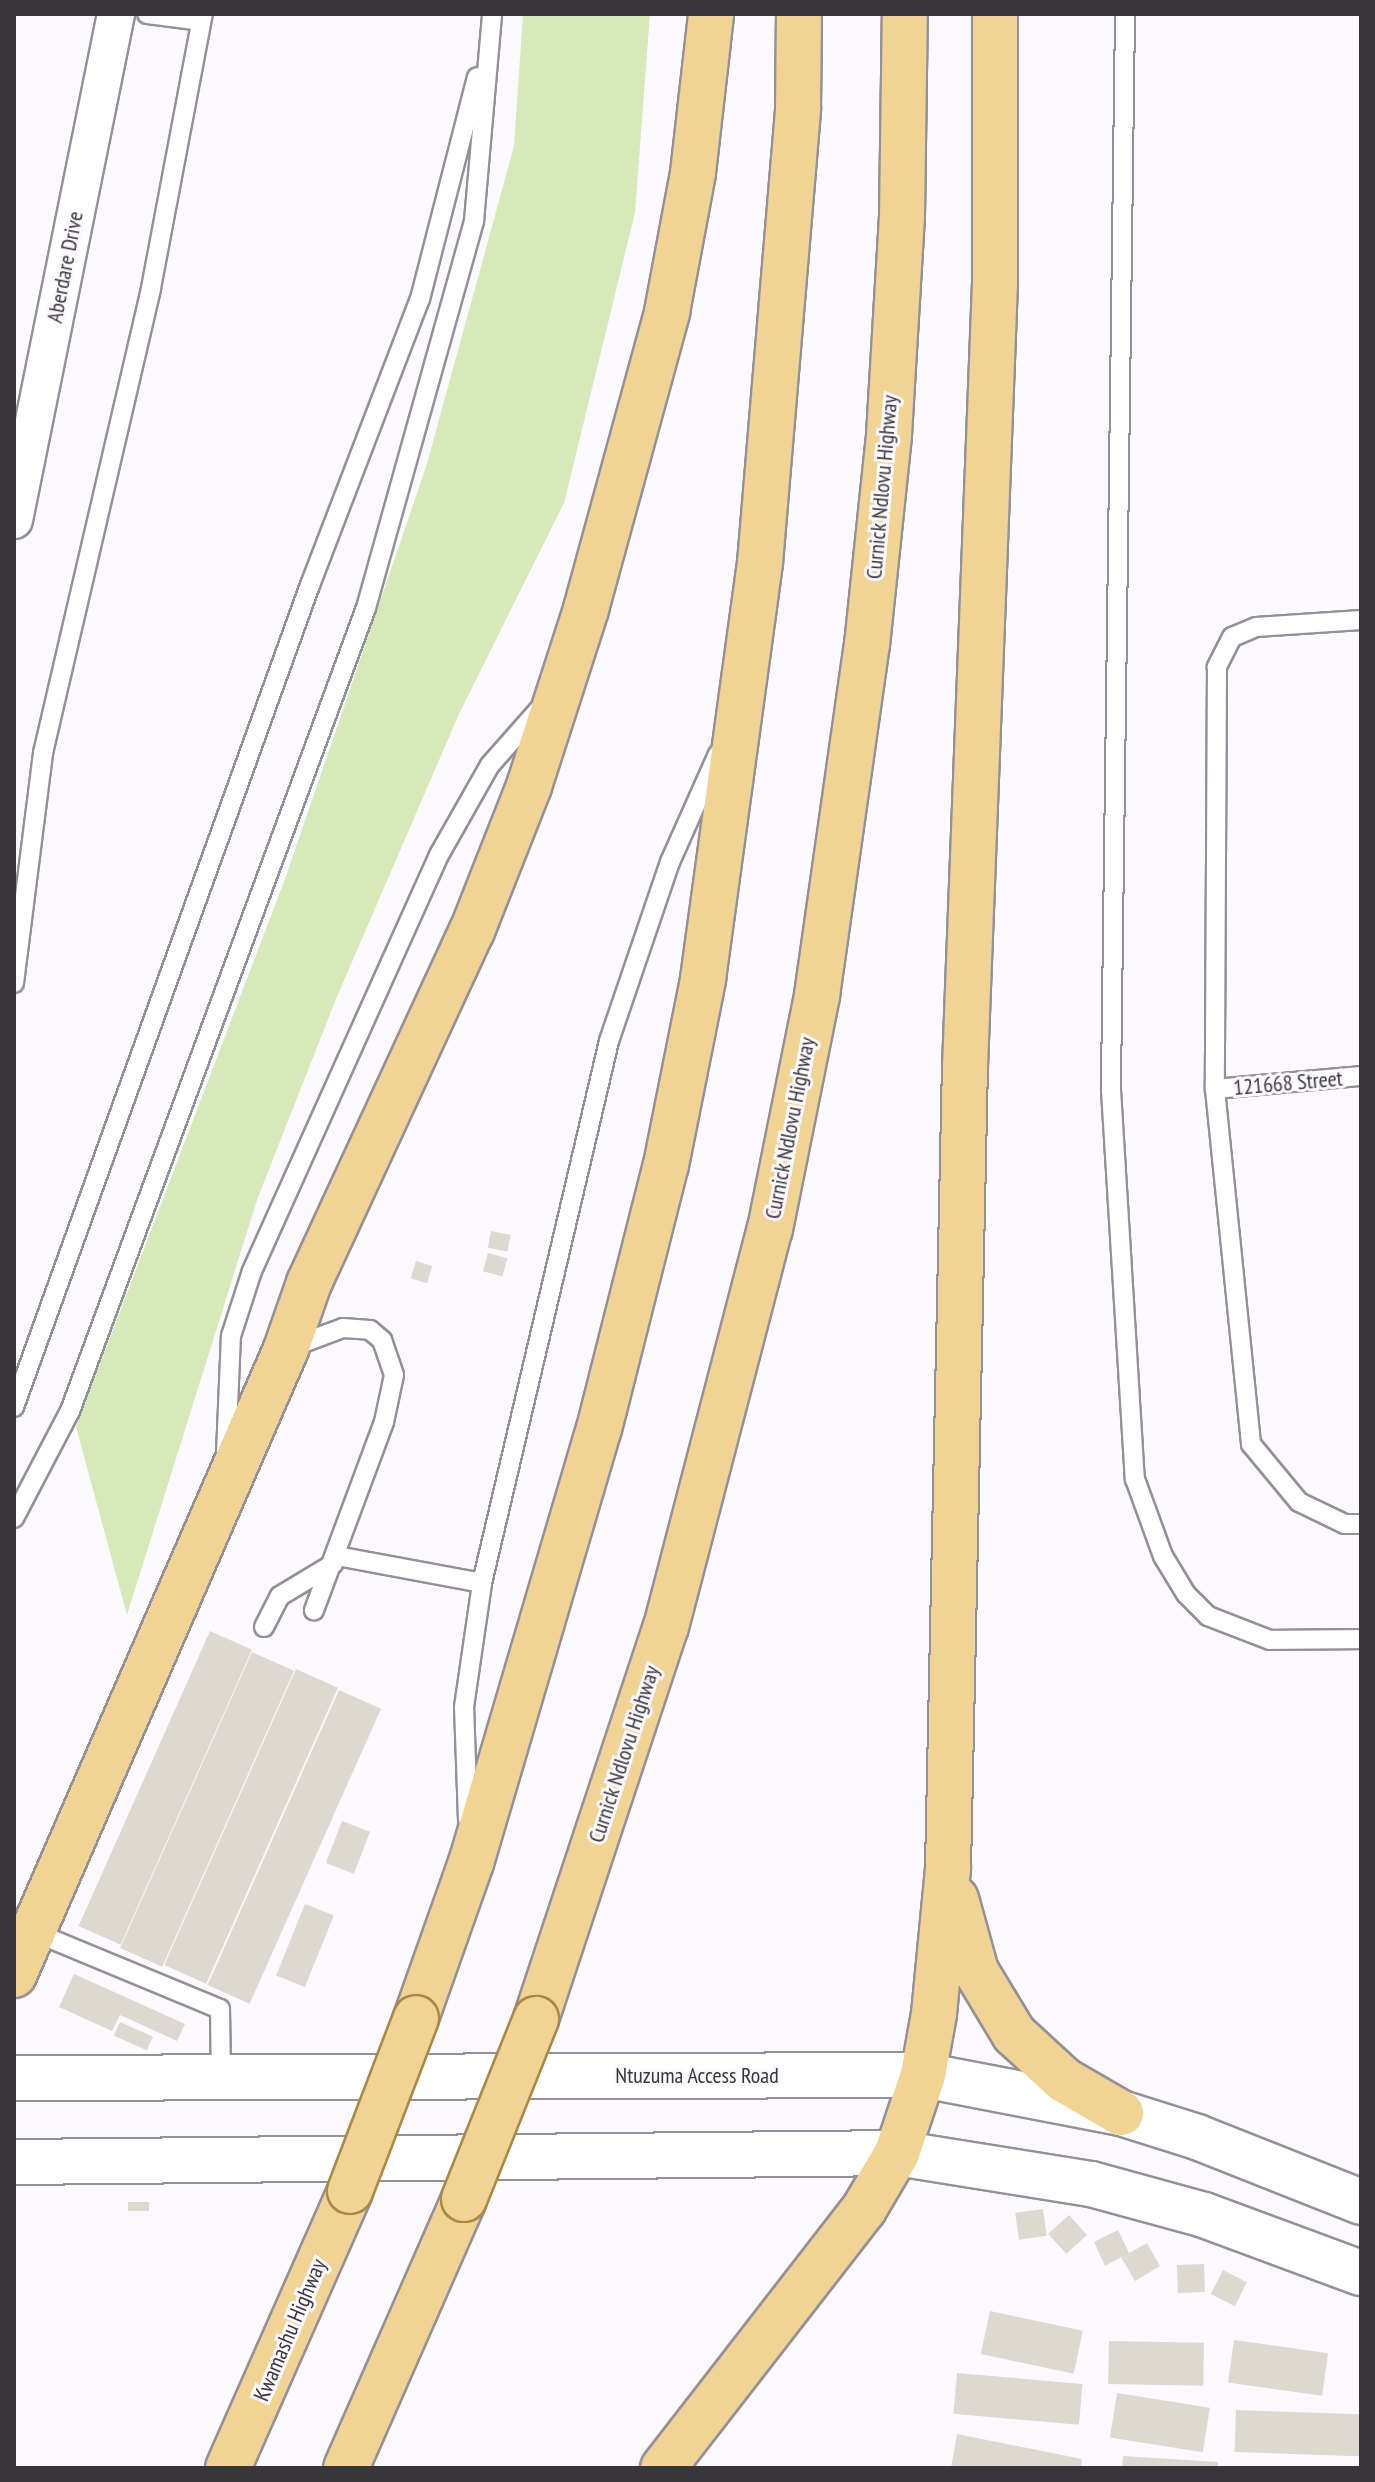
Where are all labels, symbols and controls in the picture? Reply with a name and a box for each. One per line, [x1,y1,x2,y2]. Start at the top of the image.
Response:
street label: Aberdare Drive [41,209,89,325]
street label: Curnick Ndlovu Highway [861,394,903,580]
street label: Curnick Ndlovu Highway [759,1035,821,1221]
street label: 121668 Street [1232,1065,1344,1101]
street label: Curnick Ndlovu Highway [583,1662,665,1846]
street label: Ntuzuma Access Road [615,2063,779,2089]
street label: Kwamashu Highway [248,2255,332,2405]

